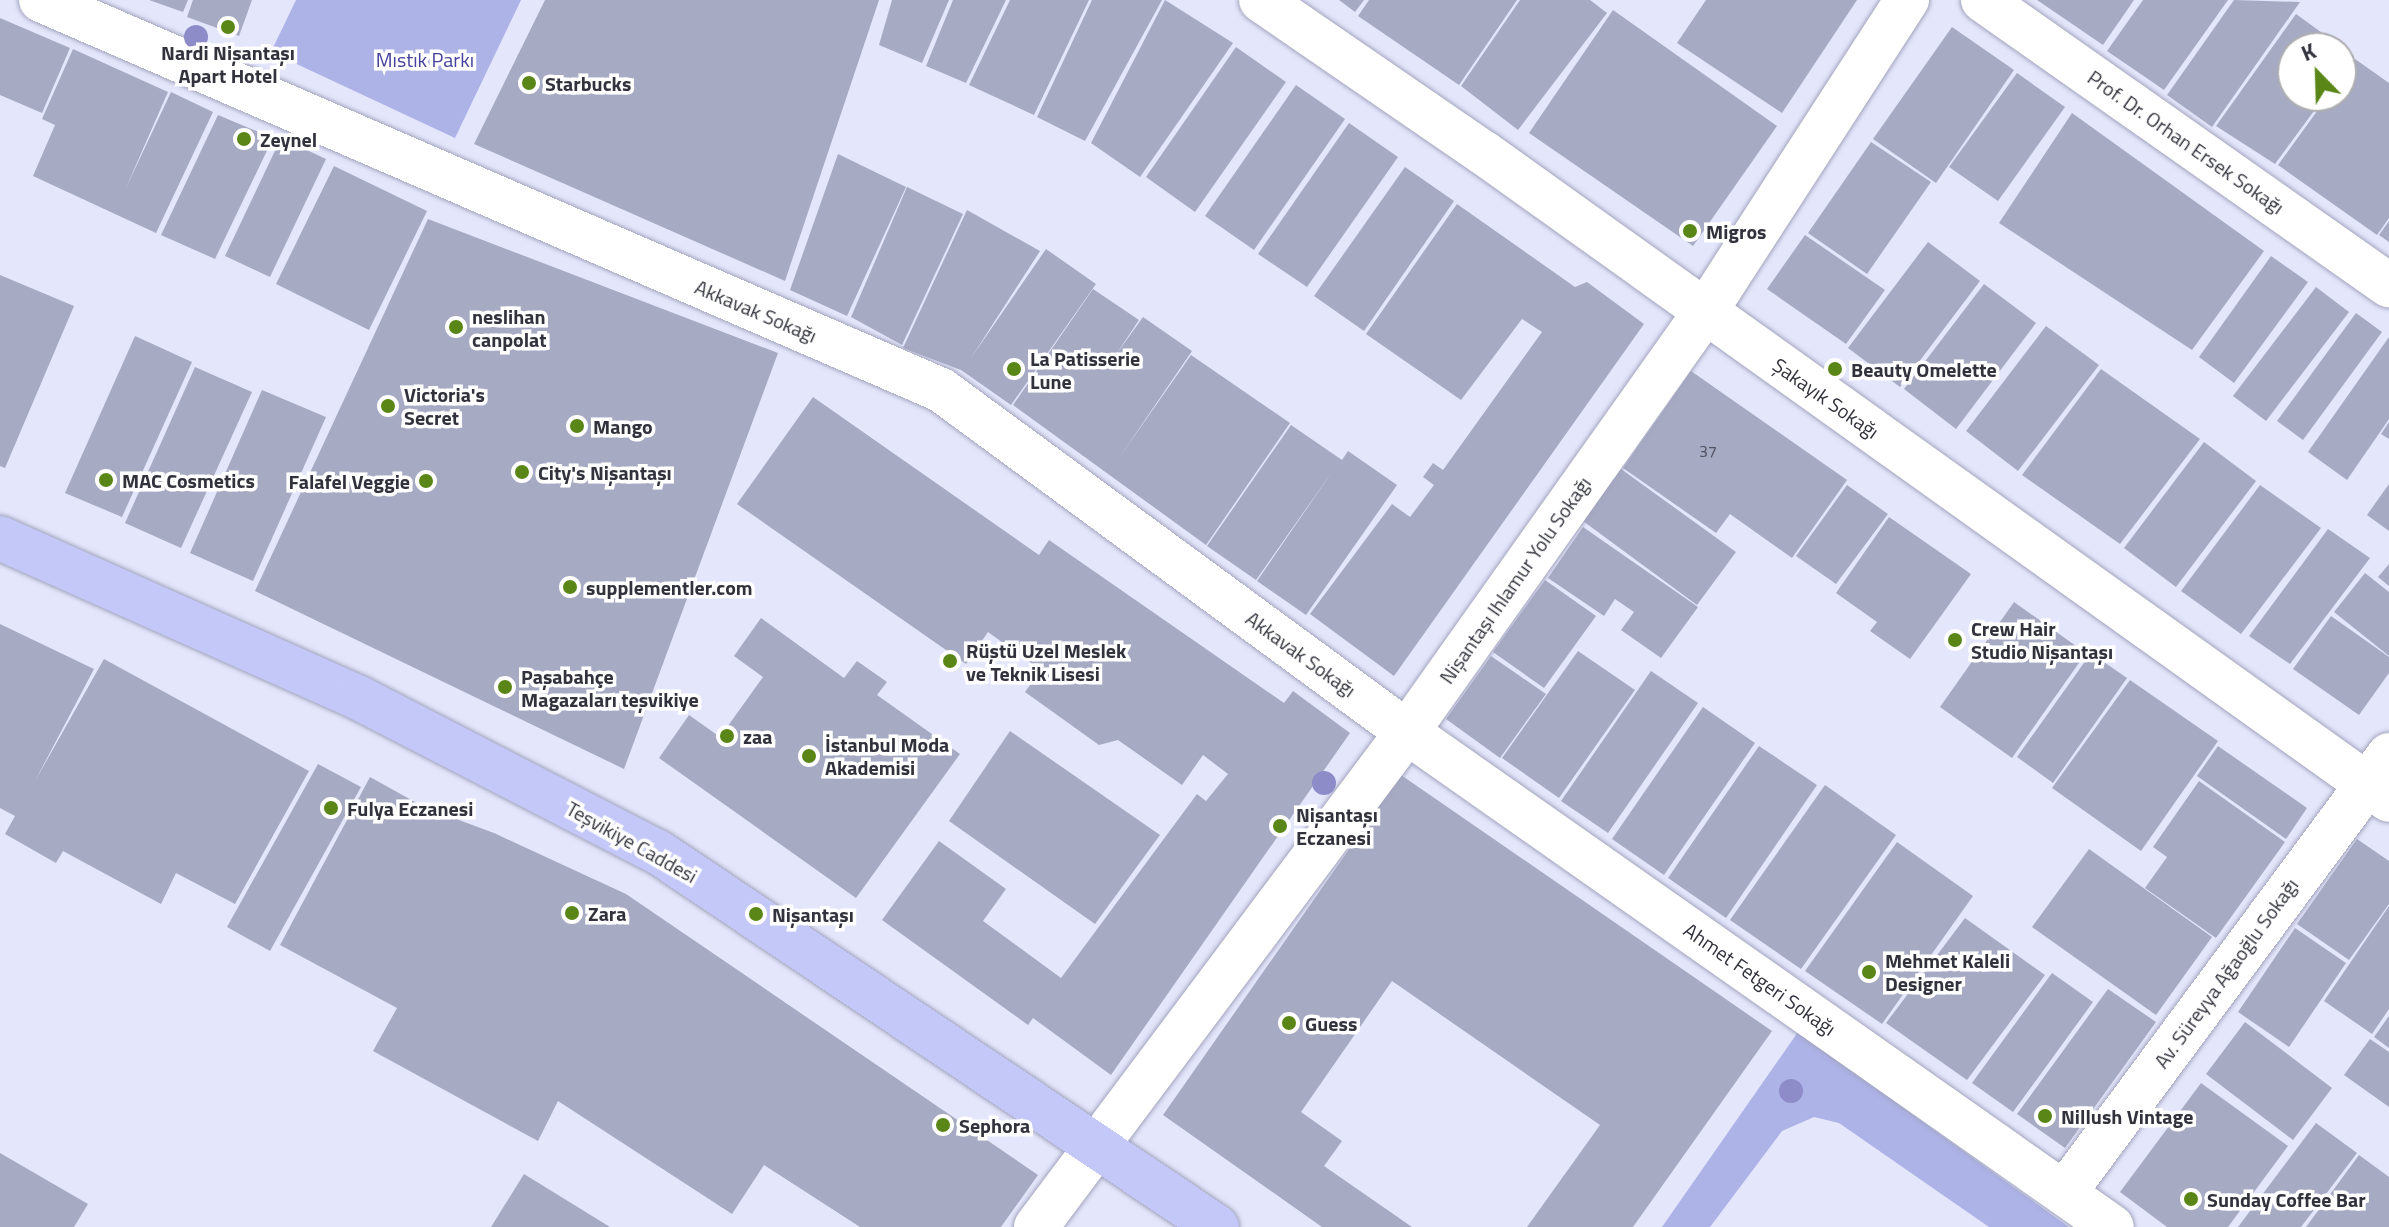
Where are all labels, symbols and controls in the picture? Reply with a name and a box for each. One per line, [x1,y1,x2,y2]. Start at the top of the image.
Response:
marker: Nardi Nişantaşı Apart Hotel [219,18,237,36]
north arrow [2277,32,2357,112]
text: K [2296,34,2321,70]
place label: Nardi Nişantaşı Apart Hotel [161,40,295,87]
park label: Mıstık Parkı [376,47,474,71]
street label: Prof. Dr. Orhan Ersek Sokağı [2083,65,2289,219]
place label: Starbucks [545,71,631,95]
marker: Starbucks [520,74,538,92]
place label: Zeynel [260,127,317,151]
marker: Zeynel [235,130,253,148]
place label: Migros [1706,219,1767,243]
marker: Migros [1681,222,1699,240]
street label: Akkavak Sokağı [691,275,821,347]
place label: neslihan canpolat [472,304,547,351]
marker: neslihan canpolat [447,318,465,336]
place label: La Patisserie Lune [1030,346,1140,393]
street label: Şakayık Sokağı [1768,353,1884,443]
place label: Beauty Omelette [1851,357,1997,381]
marker: La Patisserie Lune [1005,360,1023,378]
marker: Beauty Omelette [1826,360,1844,378]
place label: Victoria's Secret [404,382,485,429]
marker: Victoria's Secret [379,397,397,415]
place label: Mango [593,414,653,438]
marker: Mango [568,417,586,435]
house number: 37 [1699,441,1717,461]
place label: City's Nişantaşı [538,460,672,484]
marker: City's Nişantaşı [513,463,531,481]
place label: MAC Cosmetics [122,468,255,492]
place label: Falafel Veggie [288,469,410,493]
marker: MAC Cosmetics [97,471,115,489]
marker: Falafel Veggie [417,472,435,490]
street label: Nişantaşı Ihlamur Yolu Sokağı [1434,472,1596,688]
place label: supplementler.com [586,575,753,599]
marker: supplementler.com [561,578,579,596]
street label: Akkavak Sokağı [1241,606,1361,702]
place label: Crew Hair Studio Nişantaşı [1971,616,2113,663]
marker: Crew Hair Studio Nişantaşı [1946,631,1964,649]
place label: Rüştü Uzel Meslek ve Teknik Lisesi [966,638,1126,685]
marker: Rüştü Uzel Meslek ve Teknik Lisesi [941,652,959,670]
place label: Paşabahçe Magazaları teşvikiye [521,664,699,711]
marker: Paşabahçe Magazaları teşvikiye [496,678,514,696]
place label: zaa [743,724,773,748]
marker: zaa [718,727,736,745]
place label: İstanbul Moda Akademisi [825,732,949,779]
marker: İstanbul Moda Akademisi [800,747,818,765]
place label: Fulya Eczanesi [347,796,473,820]
street label: Teşvikiye Caddesi [562,796,702,888]
marker: Fulya Eczanesi [322,799,340,817]
place label: Nişantaşı Eczanesi [1296,802,1378,849]
marker: Nişantaşı Eczanesi [1271,817,1289,835]
street label: Av. Süreyya Ağaoğlu Sokağı [2149,873,2303,1073]
place label: Zara [588,901,627,925]
place label: Nişantaşı [772,902,854,926]
marker: Zara [563,904,581,922]
marker: Nişantaşı [747,905,765,923]
street label: Ahmet Fetgeri Sokağı [1679,918,1841,1040]
place label: Mehmet Kaleli Designer [1885,948,2010,995]
marker: Mehmet Kaleli Designer [1860,963,1878,981]
place label: Guess [1305,1011,1357,1035]
marker: Guess [1280,1014,1298,1032]
place label: Nillush Vintage [2061,1104,2193,1128]
marker: Nillush Vintage [2036,1107,2054,1125]
place label: Sephora [959,1113,1030,1137]
marker: Sephora [934,1116,952,1134]
place label: Sunday Coffee Bar [2207,1187,2366,1211]
marker: Sunday Coffee Bar [2182,1190,2200,1208]

